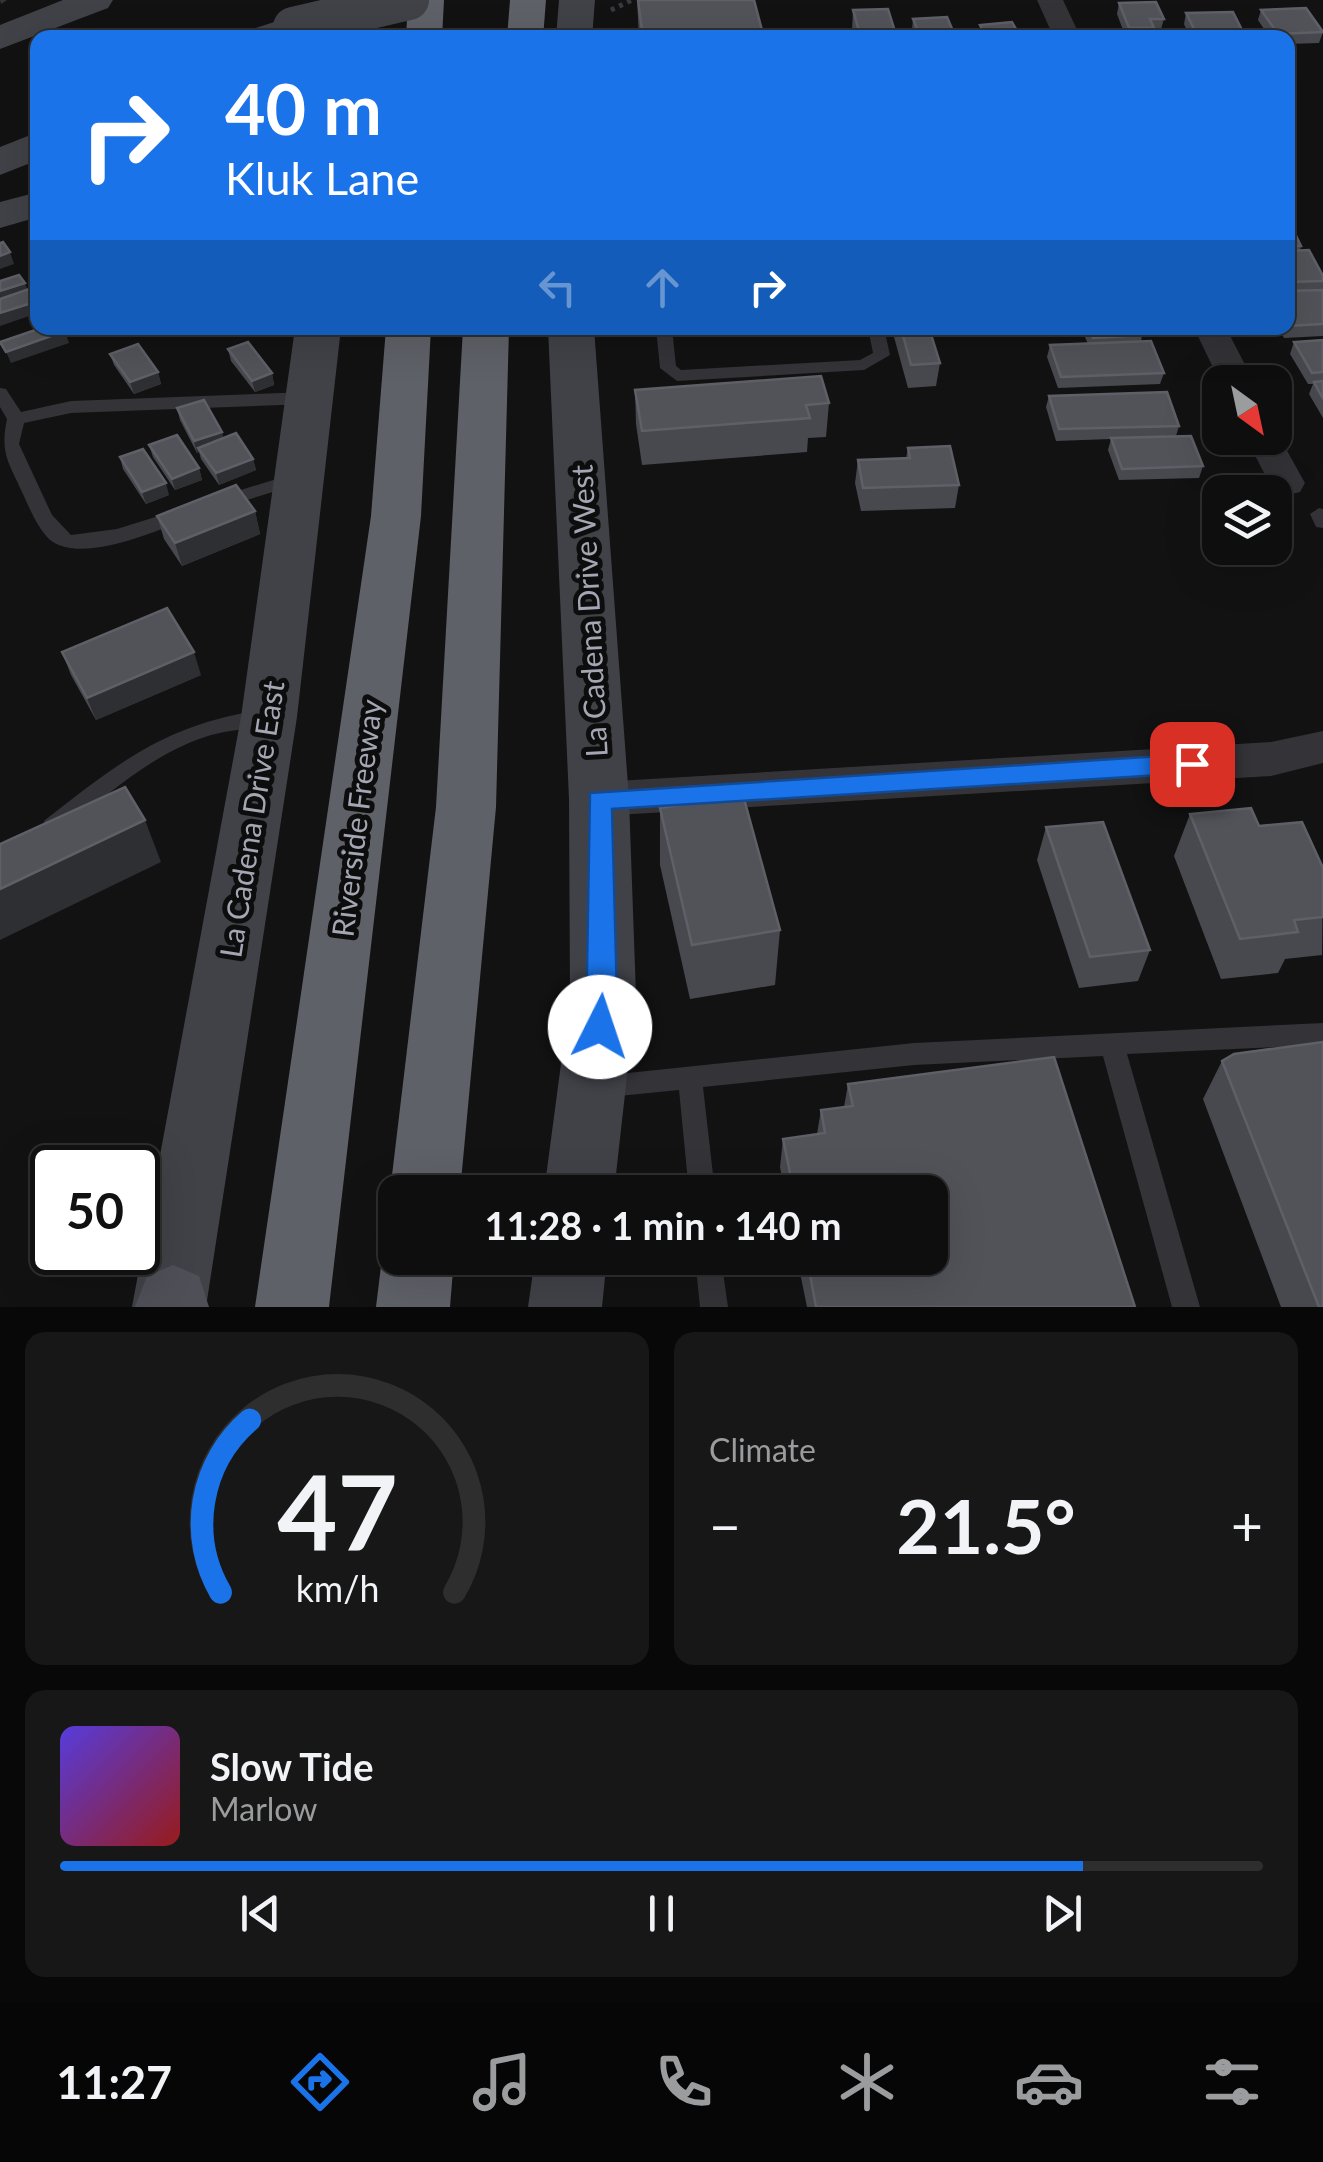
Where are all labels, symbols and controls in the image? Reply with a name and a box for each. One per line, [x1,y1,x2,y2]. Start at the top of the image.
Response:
text: 40 m [225,66,382,150]
icon: right [60,70,190,200]
text: Kluk Lane [225,151,419,205]
icon: left [530,260,585,315]
icon: ahead [635,260,690,315]
icon: right [740,260,795,315]
north arrow [1202,365,1292,455]
map controls [1202,365,1292,565]
street label: La Cadena Drive West [562,464,614,758]
button: layers [1202,475,1292,565]
street label: La Cadena Drive East [211,678,291,960]
street label: Riverside Freeway [324,697,388,939]
pin [1150,722,1235,807]
icon: arrive [1165,737,1220,792]
position arrow [548,975,652,1079]
speed limit sign: 50 [30,1145,160,1275]
text: 11:28 · 1 min · 140 m [484,1202,842,1248]
text: Climate [709,1430,816,1469]
text: 47 [277,1447,397,1572]
text: 21.5° [896,1480,1076,1570]
text: − [709,1492,741,1558]
text: + [1231,1492,1263,1558]
text: km/h [295,1567,379,1610]
text: Slow Tide [210,1743,373,1789]
text: Marlow [210,1789,317,1828]
icon: previous [233,1886,288,1941]
icon: pause [634,1886,689,1941]
icon: next [1035,1886,1090,1941]
icon: directions [285,2047,355,2117]
icon: music [467,2047,537,2117]
icon: phone [649,2047,719,2117]
icon: climate [832,2047,902,2117]
icon: car [1014,2047,1084,2117]
icon: filters [1197,2047,1267,2117]
text: 11:27 [56,2055,172,2109]

